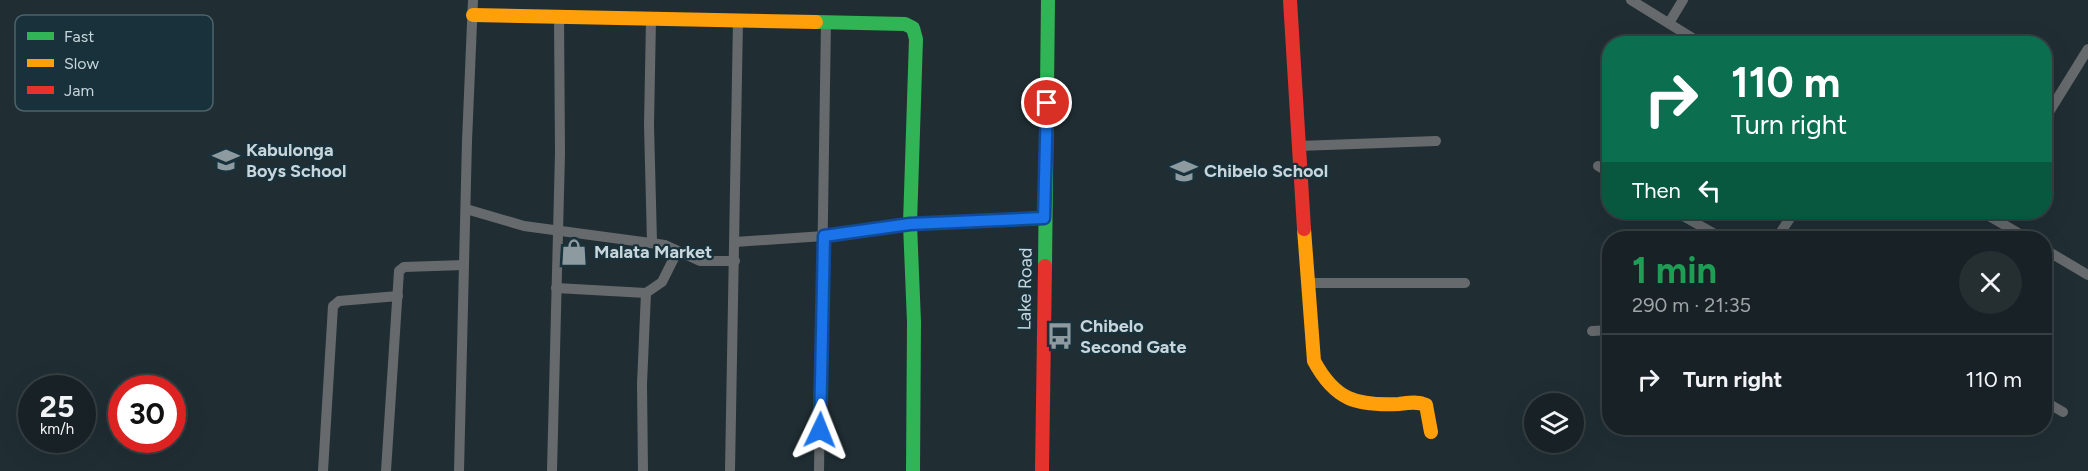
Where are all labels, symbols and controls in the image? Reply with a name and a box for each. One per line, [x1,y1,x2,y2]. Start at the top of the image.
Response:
legend [15,15,213,111]
text: Fast [64,27,94,46]
text: Slow [64,54,99,73]
text: 110 m [1731,57,1840,108]
icon: right [1632,60,1710,138]
pin [1021,77,1072,128]
text: Jam [64,81,94,100]
icon: arrive [1030,86,1063,119]
text: Turn right [1731,108,1847,141]
place label: Kabulonga Boys School [246,139,346,182]
school or university icon: Kabulonga Boys School [211,145,241,175]
school or university icon: Chibelo School [1169,156,1199,186]
place label: Chibelo School [1204,160,1328,182]
icon: left [1693,174,1726,207]
text: Then [1632,177,1681,204]
shop icon: Malata Market [559,237,589,267]
place label: Malata Market [594,241,712,263]
street label: Lake Road [1013,247,1037,331]
text: 1 min [1632,249,1717,292]
button: close [1959,251,2022,314]
text: 290 m · 21:35 [1632,293,1751,317]
place label: Chibelo Second Gate [1080,315,1186,358]
bus stop icon: Chibelo Second Gate [1045,321,1075,351]
icon: right [1632,363,1665,396]
text: Turn right [1683,366,1782,393]
text: 110 m [1966,366,2022,393]
speed limit sign: 30 [108,375,186,453]
text: 25 [40,388,74,425]
map controls [1524,393,1584,453]
button: layers [1524,393,1584,453]
position arrow [788,398,852,462]
text: km/h [40,420,74,438]

